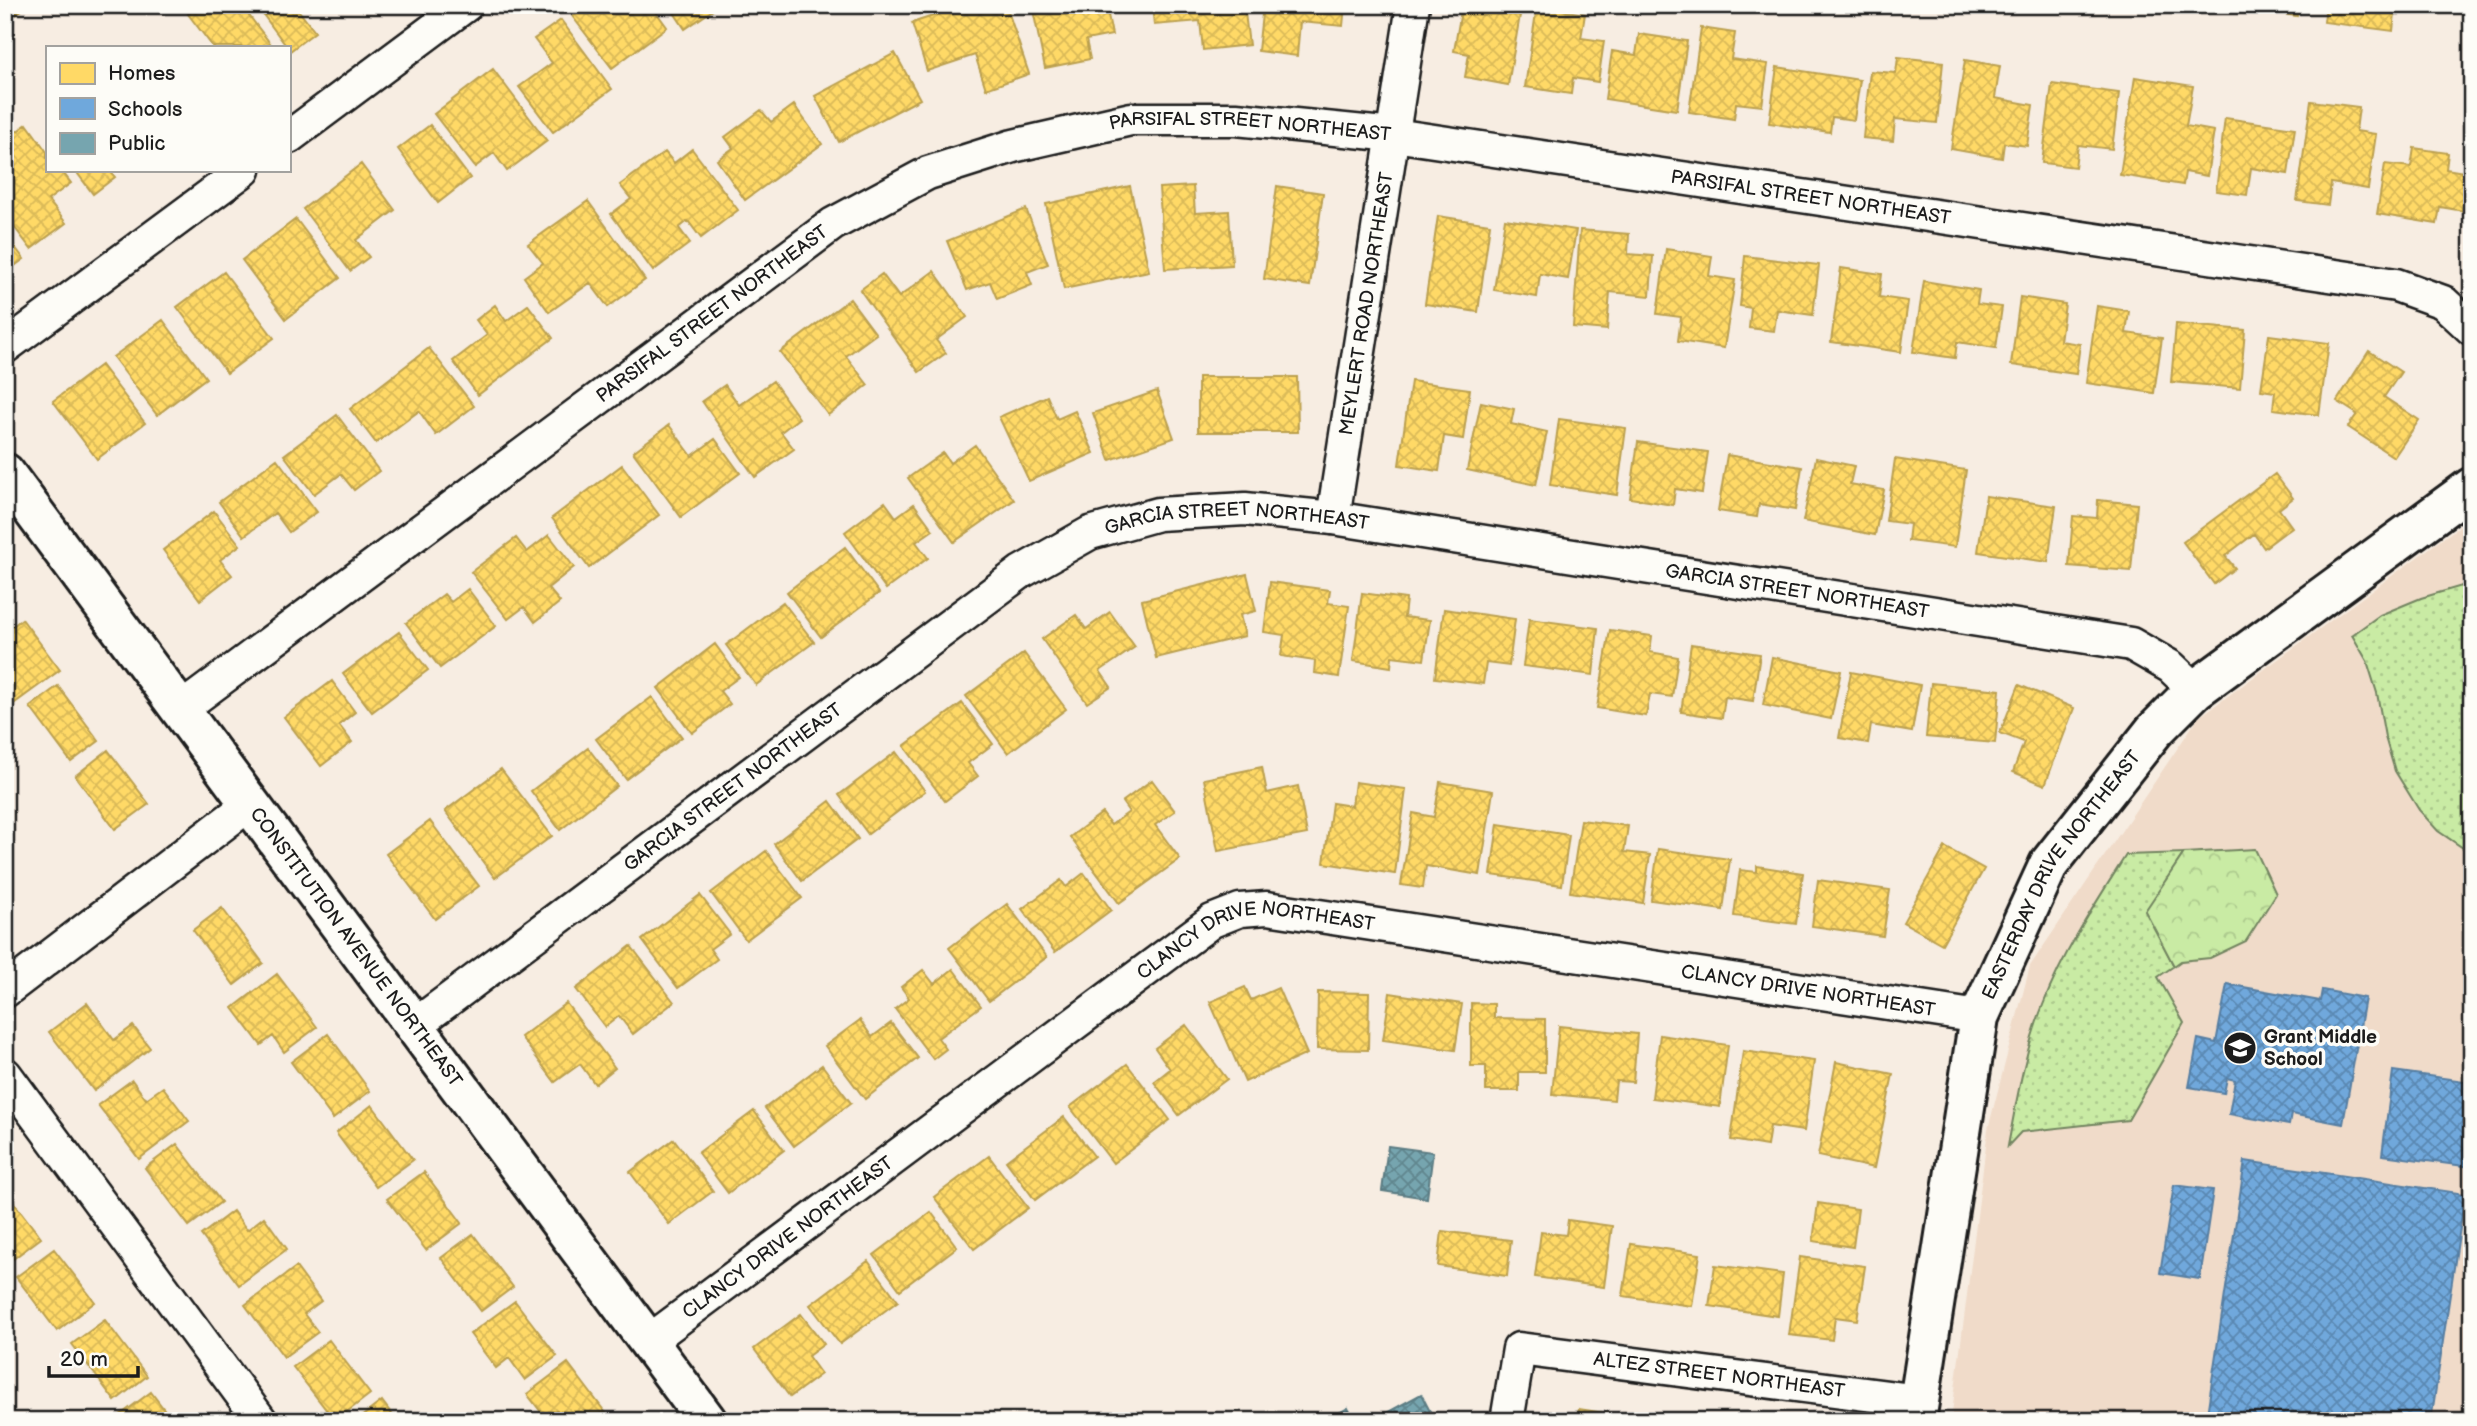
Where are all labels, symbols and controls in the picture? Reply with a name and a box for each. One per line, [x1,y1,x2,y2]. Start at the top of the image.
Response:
legend [46,46,290,172]
text: Homes [108,61,176,86]
text: Schools [108,97,182,122]
street label: PARSIFAL STREET NORTHEAST [1107,108,1393,146]
text: Public [108,131,166,156]
street label: PARSIFAL STREET NORTHEAST [1669,165,1953,230]
street label: MEYLERT ROAD NORTHEAST [1335,170,1398,437]
street label: PARSIFAL STREET NORTHEAST [592,220,833,408]
street label: GARCIA STREET NORTHEAST [1102,497,1371,540]
street label: GARCIA STREET NORTHEAST [1664,559,1931,624]
street label: GARCIA STREET NORTHEAST [619,698,847,876]
street label: EASTERDAY DRIVE NORTHEAST [1977,745,2146,1003]
street label: CONSTITUTION AVENUE NORTHEAST [245,803,467,1092]
street label: CLANCY DRIVE NORTHEAST [1132,896,1377,985]
street label: CLANCY DRIVE NORTHEAST [1679,960,1938,1022]
place label: Grant Middle School [2264,1026,2377,1071]
school or university icon: Grant Middle School [2221,1029,2259,1067]
street label: CLANCY DRIVE NORTHEAST [678,1151,898,1324]
scale bar [49,1335,138,1379]
text: 20 m [60,1347,108,1372]
street label: ALTEZ STREET NORTHEAST [1592,1347,1847,1403]

